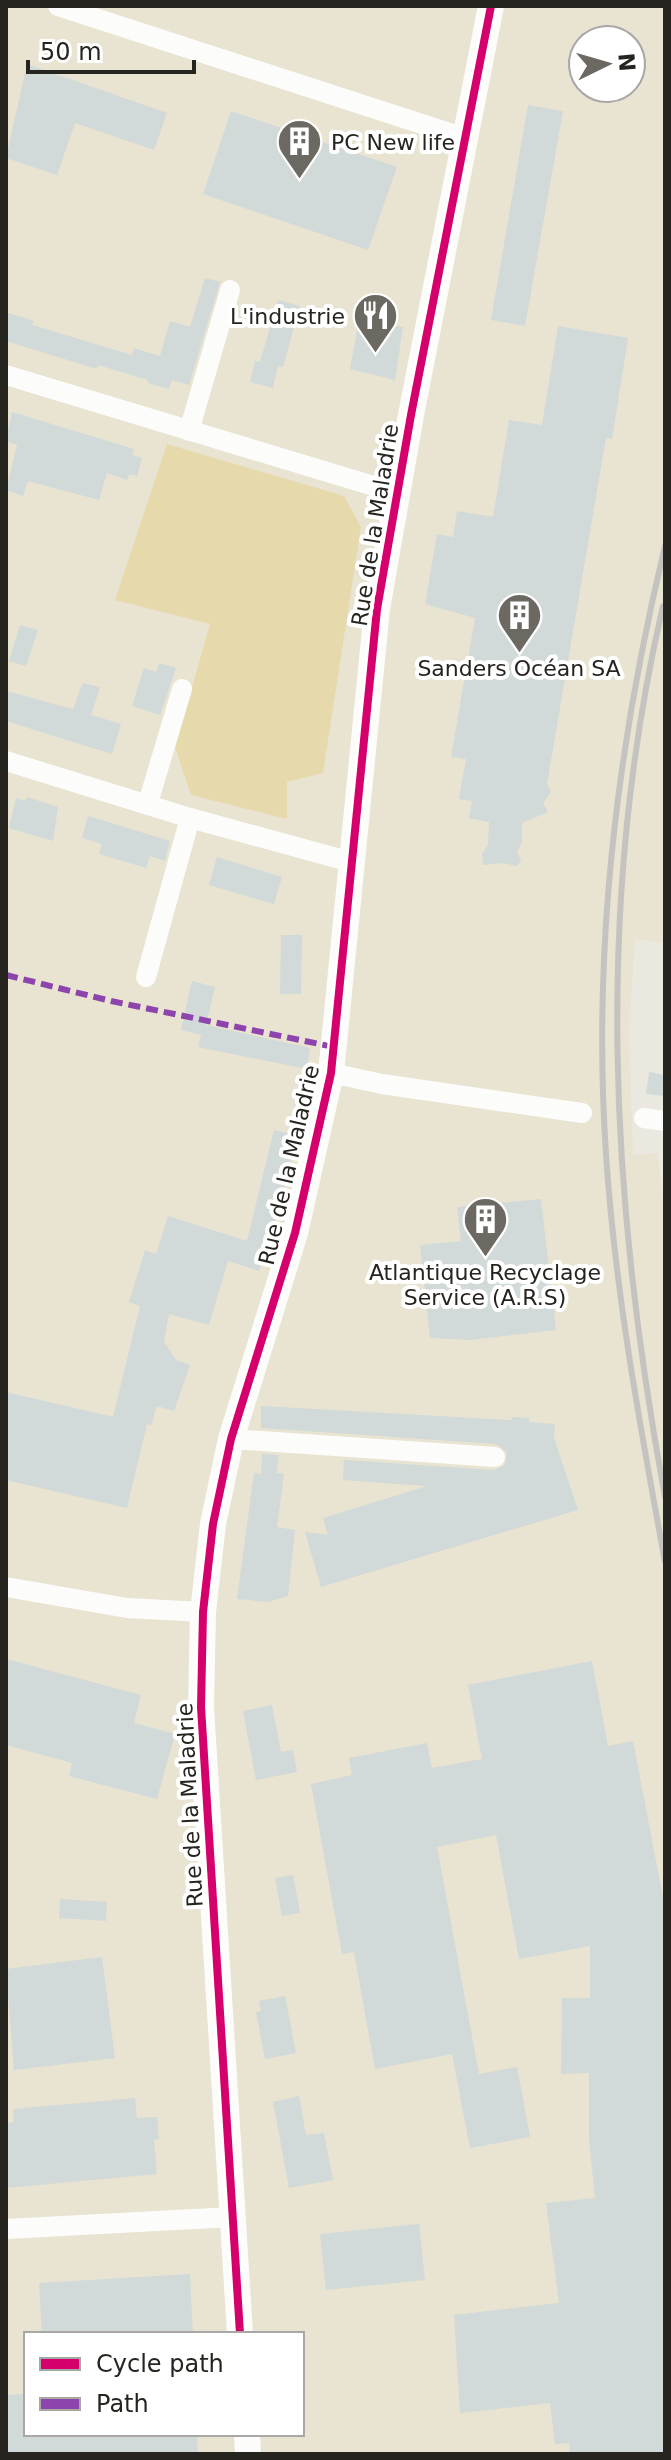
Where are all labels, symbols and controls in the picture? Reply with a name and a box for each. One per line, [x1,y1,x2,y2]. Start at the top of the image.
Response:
scale bar [28,24,194,74]
north arrow [567,24,647,104]
text: 50 m [40,38,102,66]
text: N [613,52,640,73]
building icon: PC New life [276,118,324,181]
place label: PC New life [331,130,455,155]
restaurant icon: L'industrie [352,292,400,355]
place label: L'industrie [230,304,345,329]
street label: Rue de la Maladrie [347,422,403,628]
building icon: Sanders Océan SA [495,591,543,654]
place label: Sanders Océan SA [417,656,621,681]
street label: Rue de la Maladrie [254,1063,324,1267]
building icon: Atlantique Recyclage Service (A.R.S) [461,1195,509,1258]
place label: Atlantique Recyclage Service (A.R.S) [369,1260,601,1310]
street label: Rue de la Maladrie [172,1702,208,1908]
legend [24,2332,304,2436]
text: Cycle path [96,2350,224,2378]
text: Path [96,2390,149,2418]

